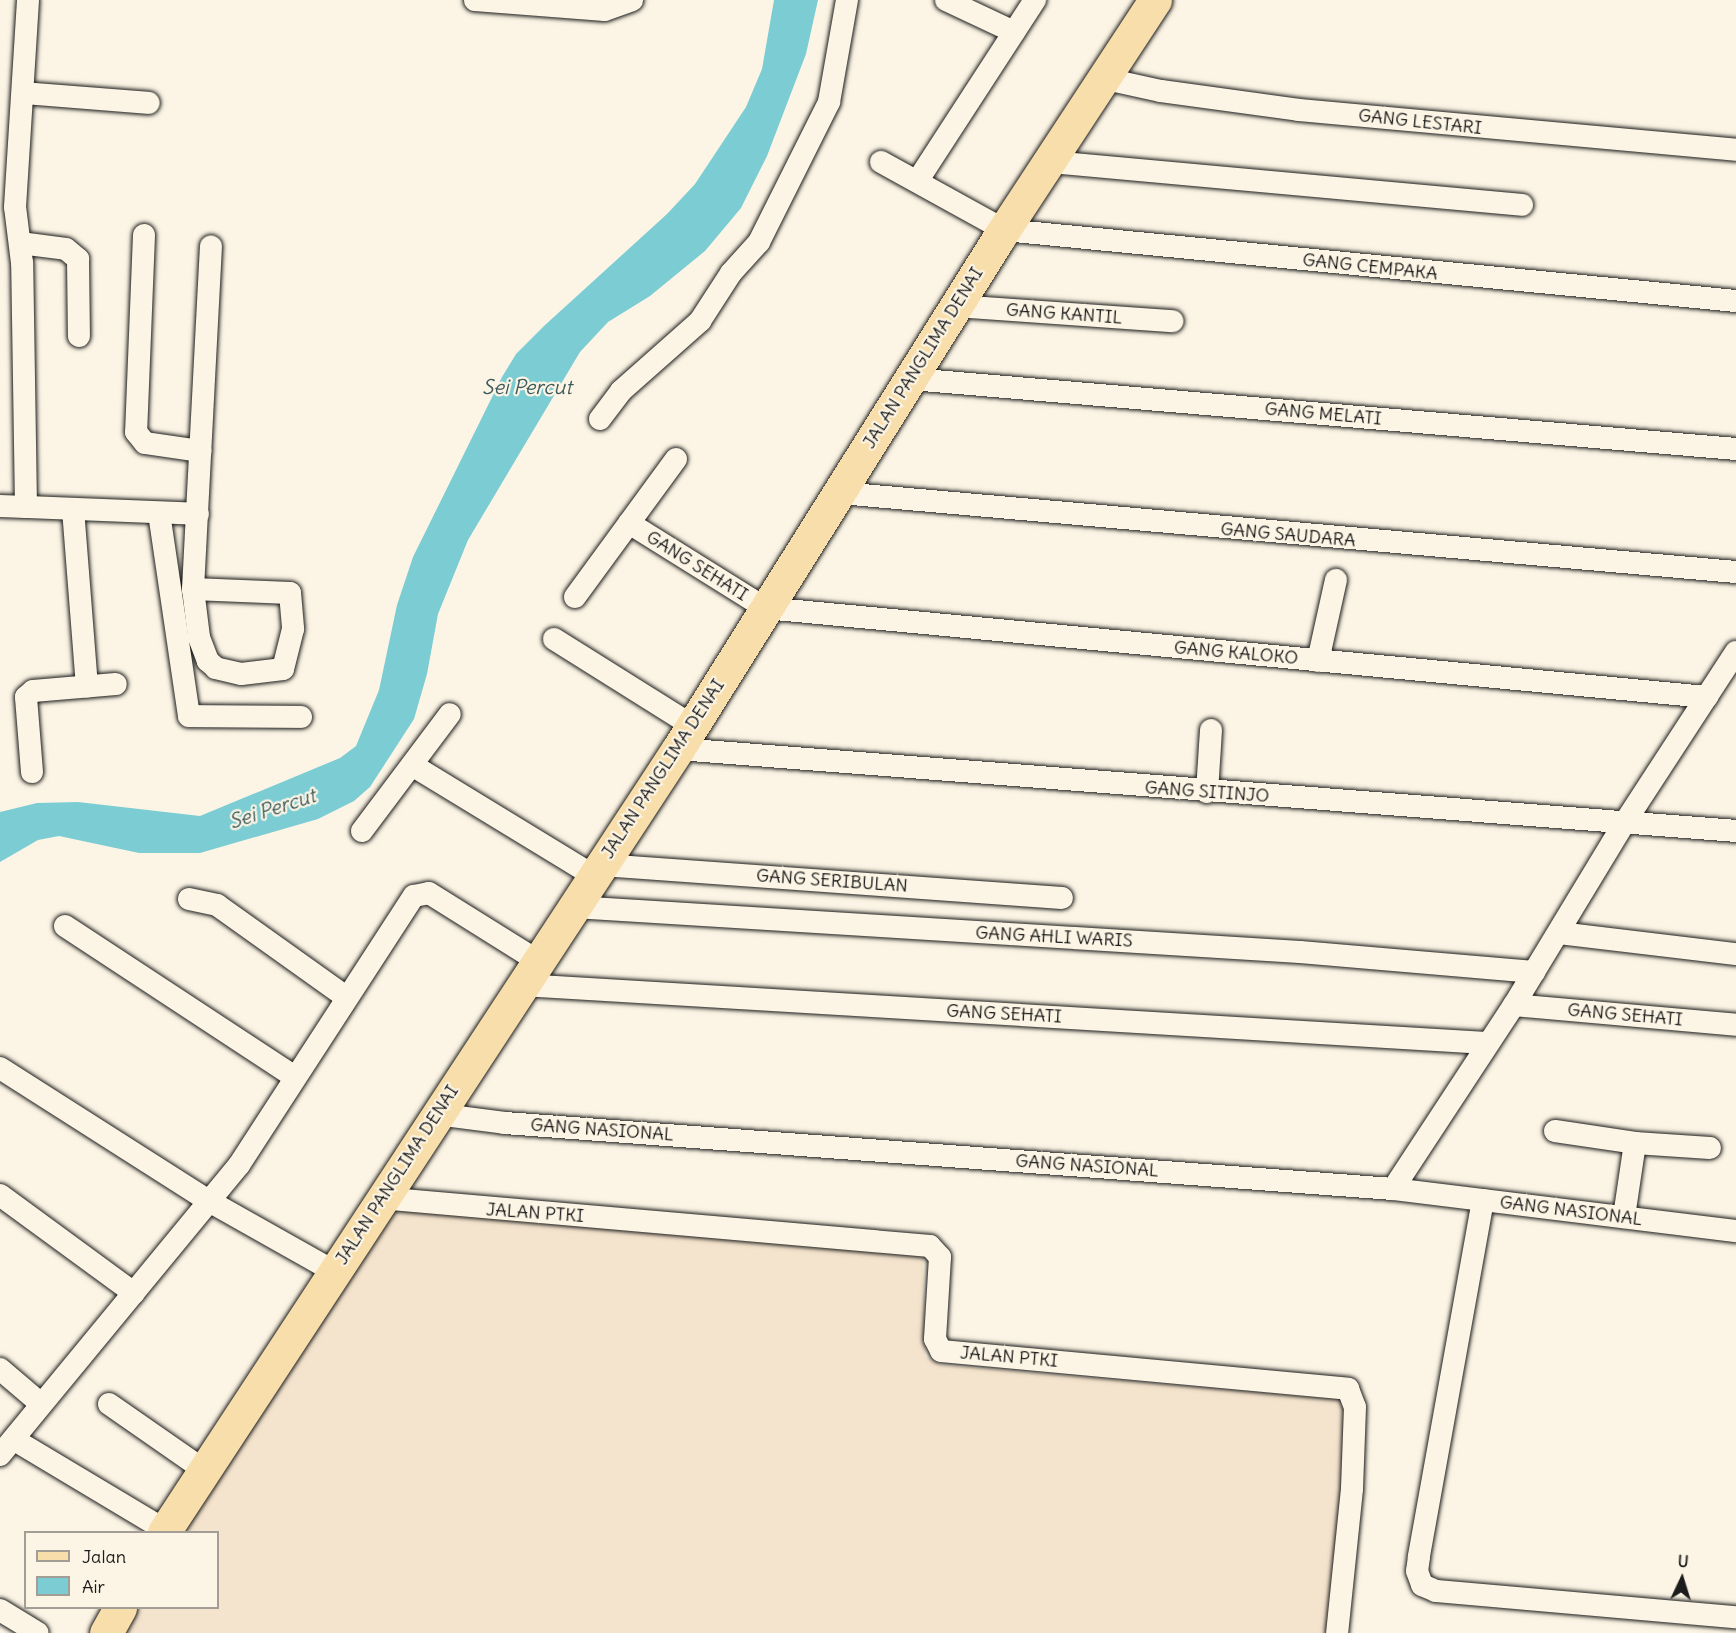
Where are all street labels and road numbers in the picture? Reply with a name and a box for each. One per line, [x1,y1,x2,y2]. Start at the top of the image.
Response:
street label: GANG LESTARI [1357,105,1483,139]
street label: GANG CEMPAKA [1301,249,1439,285]
street label: JALAN PANGLIMA DENAI [858,263,988,453]
street label: GANG KANTIL [1005,299,1123,329]
street label: GANG MELATI [1264,398,1382,430]
street label: GANG SAUDARA [1220,518,1356,552]
street label: GANG SEHATI [642,526,752,606]
street label: GANG KALOKO [1173,637,1299,669]
street label: JALAN PANGLIMA DENAI [597,675,729,863]
street label: GANG SITINJO [1144,777,1270,807]
street label: GANG SERIBULAN [755,865,909,897]
street label: GANG AHLI WARIS [975,922,1133,952]
street label: GANG SEHATI [1566,999,1684,1031]
street label: GANG SEHATI [946,1000,1062,1028]
street label: JALAN PANGLIMA DENAI [331,1081,463,1269]
street label: GANG NASIONAL [530,1114,674,1146]
street label: GANG NASIONAL [1015,1150,1159,1182]
street label: GANG NASIONAL [1498,1192,1644,1230]
street label: JALAN PTKI [485,1199,585,1227]
street label: JALAN PTKI [959,1342,1059,1372]

